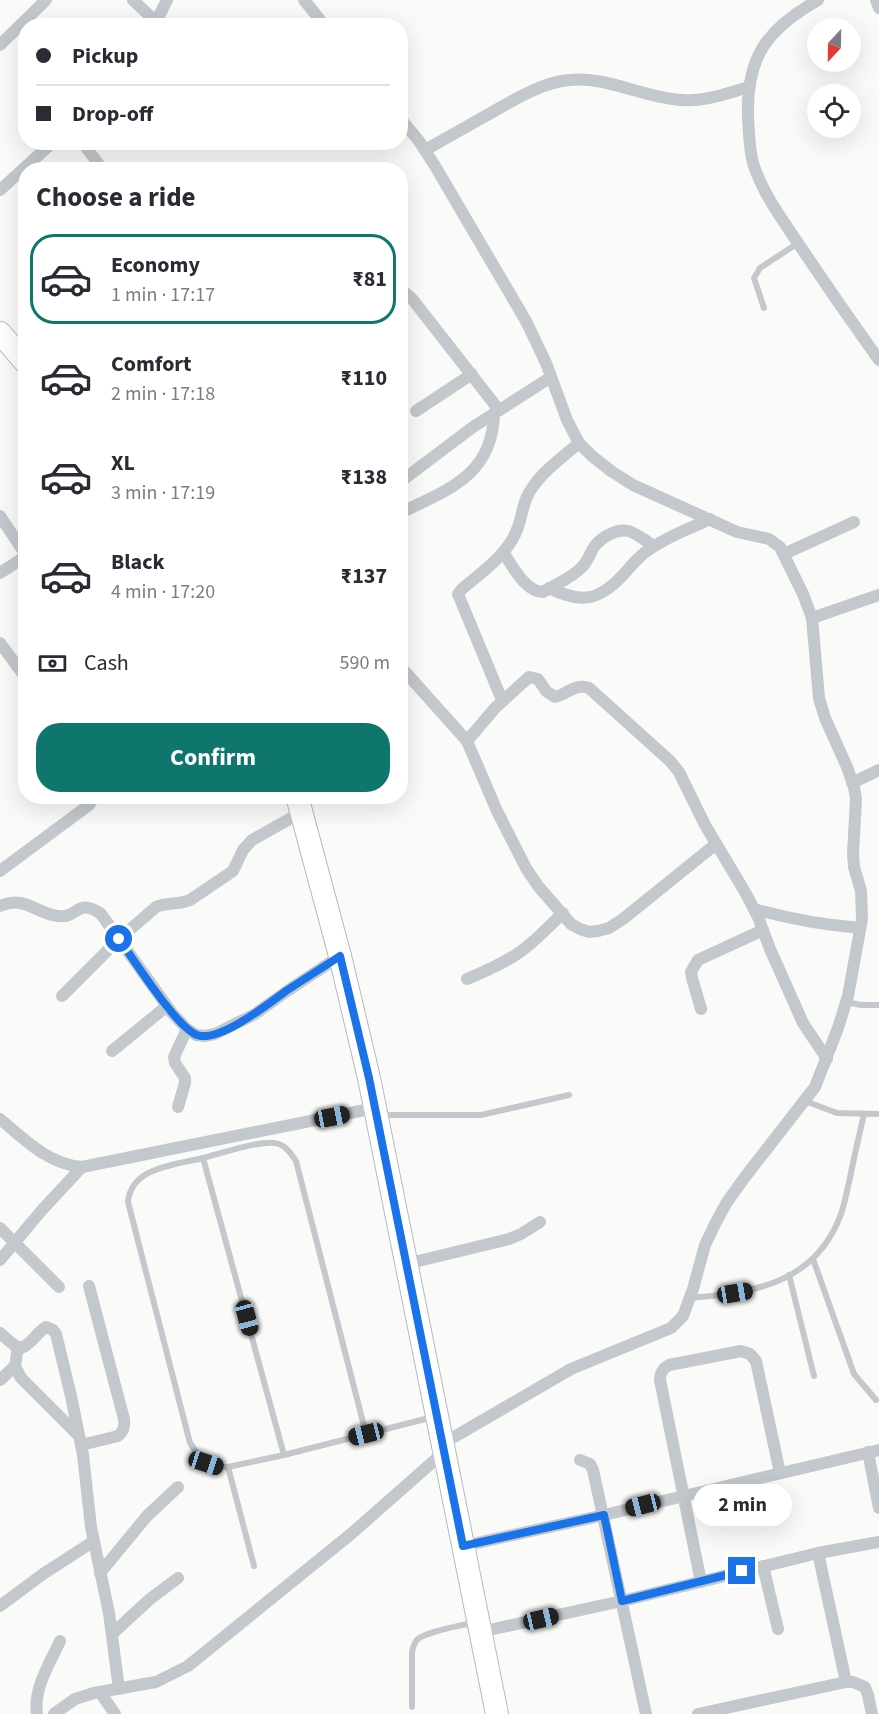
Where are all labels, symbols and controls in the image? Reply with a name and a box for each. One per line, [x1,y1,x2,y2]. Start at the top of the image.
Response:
north arrow [807,18,861,72]
map controls [807,18,861,138]
text: Pickup [72,40,138,72]
button: locate [807,84,861,138]
text: Drop-off [72,98,153,130]
text: Choose a ride [36,178,196,217]
text: Economy [111,249,200,281]
icon: car [39,252,93,306]
text: ₹81 [352,263,387,295]
text: 1 min · 17:17 [111,281,215,309]
text: Comfort [111,348,192,380]
icon: car [39,351,93,405]
text: ₹110 [341,362,387,394]
text: 2 min · 17:18 [111,380,215,408]
text: XL [111,447,135,479]
icon: car [39,450,93,504]
text: ₹138 [341,461,387,493]
text: 3 min · 17:19 [111,479,215,507]
text: Black [111,546,165,578]
icon: car [39,549,93,603]
text: ₹137 [341,560,387,592]
text: 4 min · 17:20 [111,578,215,606]
icon: cash [36,647,69,680]
text: Cash [84,647,129,679]
text: 590 m [340,649,390,677]
button: Confirm [36,723,390,792]
route start [105,925,132,952]
car [313,1105,351,1129]
car [716,1281,754,1305]
car [234,1298,260,1338]
car [346,1421,386,1447]
car [186,1449,226,1477]
callout: 2 min [692,1484,792,1526]
text: 2 min [718,1491,767,1519]
car [623,1492,663,1518]
route end [728,1557,755,1584]
car [521,1606,561,1632]

